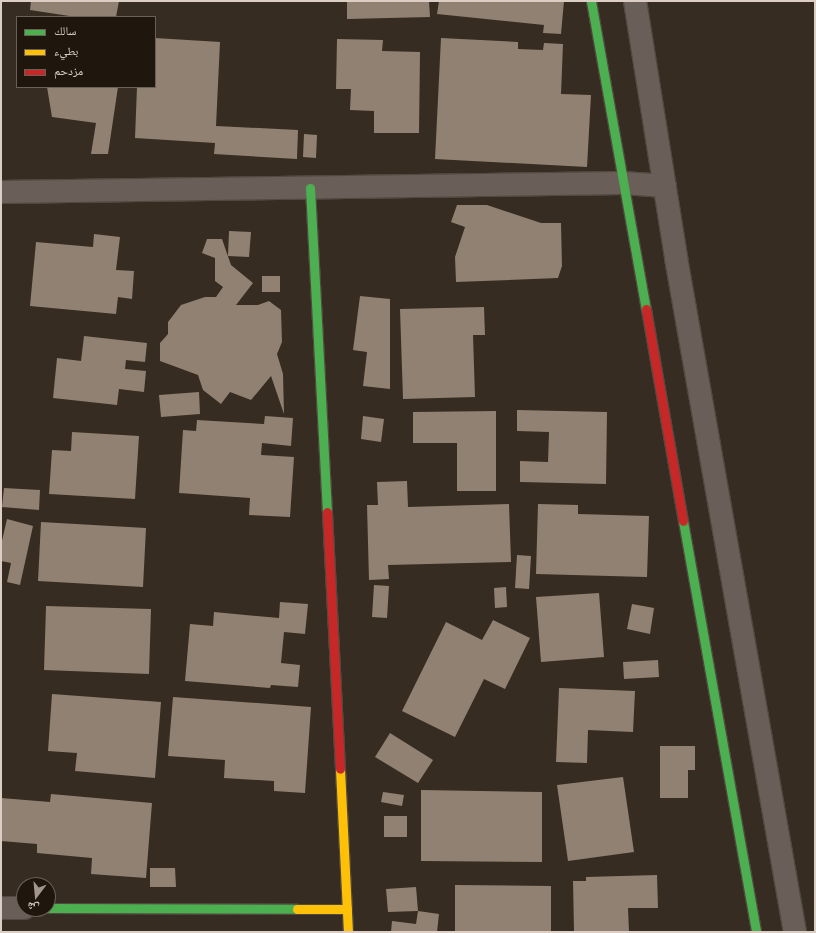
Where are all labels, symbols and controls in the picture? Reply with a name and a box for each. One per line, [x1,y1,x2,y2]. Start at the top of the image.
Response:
legend [16,16,156,88]
text: سالك [54,23,76,38]
text: بطيء [54,43,78,58]
text: مزدحم [54,63,83,78]
north arrow [16,877,56,917]
text: ش [25,899,41,916]

